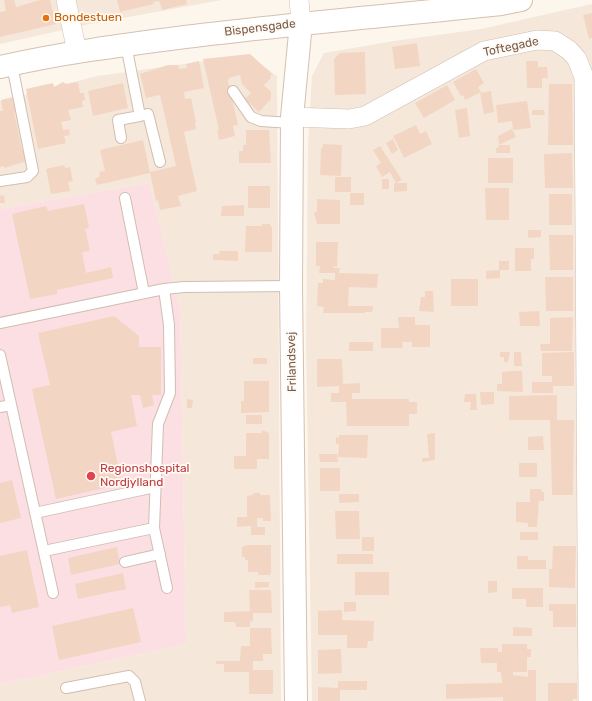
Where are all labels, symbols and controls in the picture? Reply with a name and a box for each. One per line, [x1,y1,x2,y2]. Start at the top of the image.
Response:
place label: Bondestuen [54,11,122,25]
marker: Bondestuen [41,13,51,23]
street label: Bispensgade [223,16,297,40]
street label: Toftegade [482,34,540,60]
street label: Frilandsvej [284,332,300,392]
place label: Regionshospital Nordjylland [100,462,189,490]
marker: Regionshospital Nordjylland [85,470,97,482]

